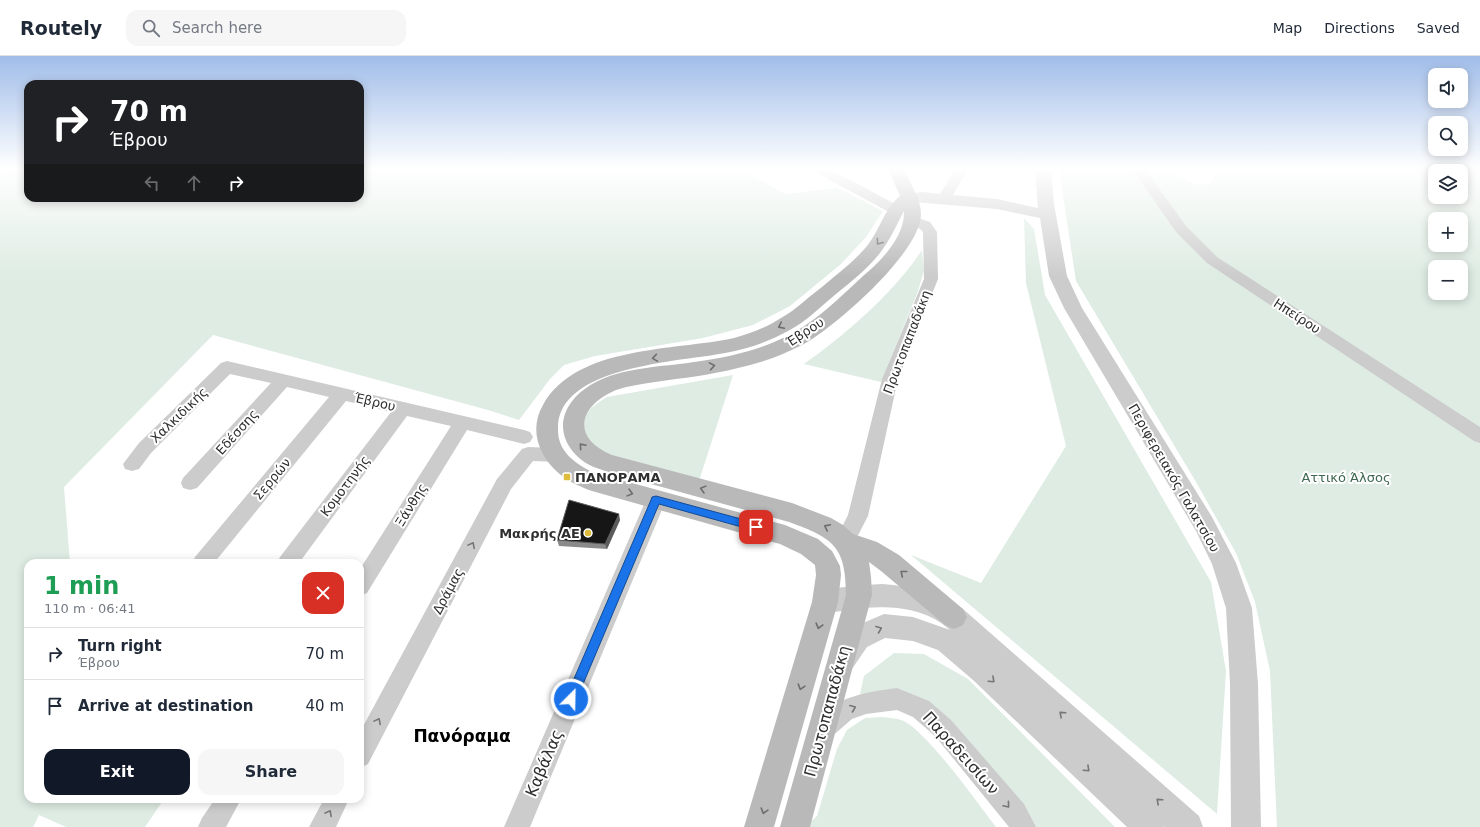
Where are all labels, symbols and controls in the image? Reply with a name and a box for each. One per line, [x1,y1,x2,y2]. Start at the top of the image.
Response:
search box [126,10,406,46]
text: Routely [20,17,102,39]
icon: search [140,17,162,39]
text: Search here [172,19,262,37]
text: Map [1273,20,1302,36]
text: Directions [1324,20,1395,36]
text: Saved [1417,20,1460,36]
map controls [1428,68,1468,300]
button: sound [1428,68,1468,108]
text: 70 m [110,95,188,128]
icon: right [44,96,96,148]
button: search [1428,116,1468,156]
text: Έβρου [110,129,168,150]
button: layers [1428,164,1468,204]
icon: left [141,172,163,194]
icon: ahead [183,172,205,194]
icon: right [225,172,247,194]
button: + [1428,212,1468,252]
one-way arrow [876,238,883,245]
button: − [1428,260,1468,300]
street label: Πρωτοπαπαδάκη [880,288,934,396]
street label: Ηπείρου [1271,295,1323,337]
street label: Έβρου [783,314,827,350]
one-way arrow [777,322,785,329]
one-way arrow [652,353,658,362]
one-way arrow [709,362,715,371]
street label: Χαλκιδικής [147,384,211,446]
street label: Έβρου [352,390,397,414]
street label: Περιφερειακός Γαλατσίου [1125,401,1223,555]
street label: Εδέσσης [213,406,261,458]
one-way arrow [580,443,587,451]
street label: Κομοτηνής [317,453,373,519]
street label: Σερρών [250,455,294,503]
place label: ΠΑΝΟΡΑΜΑ [575,470,660,485]
park label: Αττικό Άλσος [1301,470,1391,485]
marker: ΠΑΝΟΡΑΜΑ [562,472,572,482]
street label: Ξάνθης [392,481,430,529]
one-way arrow [700,485,706,493]
one-way arrow [627,488,633,496]
pin [739,510,773,544]
icon: arrive [745,516,767,538]
one-way arrow [824,524,831,532]
place label: Μακρής ΑΕ [499,526,580,541]
marker: Μακρής ΑΕ [583,528,593,538]
one-way arrow [467,541,475,549]
street label: Δράμας [430,565,466,617]
one-way arrow [900,571,908,578]
text: 1 min [44,572,119,600]
button: close [302,572,344,614]
text: 110 m · 06:41 [44,601,135,616]
one-way arrow [815,622,823,629]
one-way arrow [876,625,883,633]
text: Turn right [78,637,162,655]
icon: right [44,643,66,665]
street label: Πρωτοπαπαδάκη [800,643,854,779]
text: 70 m [306,645,344,663]
text: Έβρου [78,655,120,670]
one-way arrow [987,675,995,682]
position arrow [550,678,592,720]
one-way arrow [797,683,806,690]
icon: arrive [44,695,66,717]
text: Arrive at destination [78,697,253,715]
text: 40 m [306,697,344,715]
one-way arrow [850,704,857,712]
street label: Παραδεισίων [919,708,1003,798]
one-way arrow [1060,711,1067,718]
one-way arrow [374,718,381,725]
district label: Πανόραμα [413,726,511,746]
street label: Καβάλας [521,727,567,799]
button: Exit [44,749,190,795]
button: Share [198,749,344,795]
one-way arrow [1082,764,1090,772]
one-way arrow [1156,798,1164,806]
one-way arrow [1003,800,1010,807]
one-way arrow [760,808,769,815]
one-way arrow [325,810,332,817]

